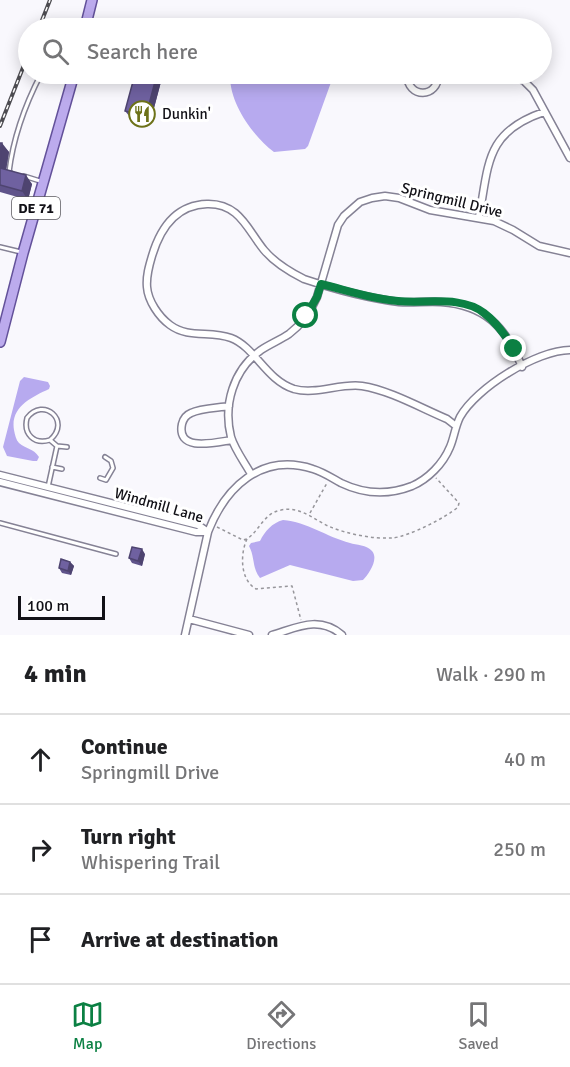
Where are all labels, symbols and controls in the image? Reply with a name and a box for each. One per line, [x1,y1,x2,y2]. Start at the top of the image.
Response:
search box [18,18,552,84]
icon: search [39,35,72,68]
text: Search here [87,38,198,65]
restaurant icon: Dunkin' [127,99,157,129]
place label: Dunkin' [162,105,211,123]
street label: Springmill Drive [399,179,505,221]
road number: DE 71 [12,197,60,219]
route start [292,302,318,328]
route end [500,335,526,361]
street label: Windmill Lane [112,484,206,526]
scale bar [18,593,105,620]
text: 100 m [27,596,69,616]
text: 4 min [24,658,87,690]
text: Walk · 290 m [436,662,546,687]
text: Continue [81,733,168,760]
icon: ahead [24,743,57,776]
text: 40 m [504,747,546,772]
text: Springmill Drive [81,760,219,785]
text: Turn right [81,823,176,850]
icon: right [24,833,57,866]
text: 250 m [493,837,546,862]
text: Whispering Trail [81,850,220,875]
icon: arrive [24,923,57,956]
text: Arrive at destination [81,926,278,953]
tab: Map [71,998,104,1054]
tab: Directions [246,998,316,1054]
tab: Saved [459,998,499,1054]

